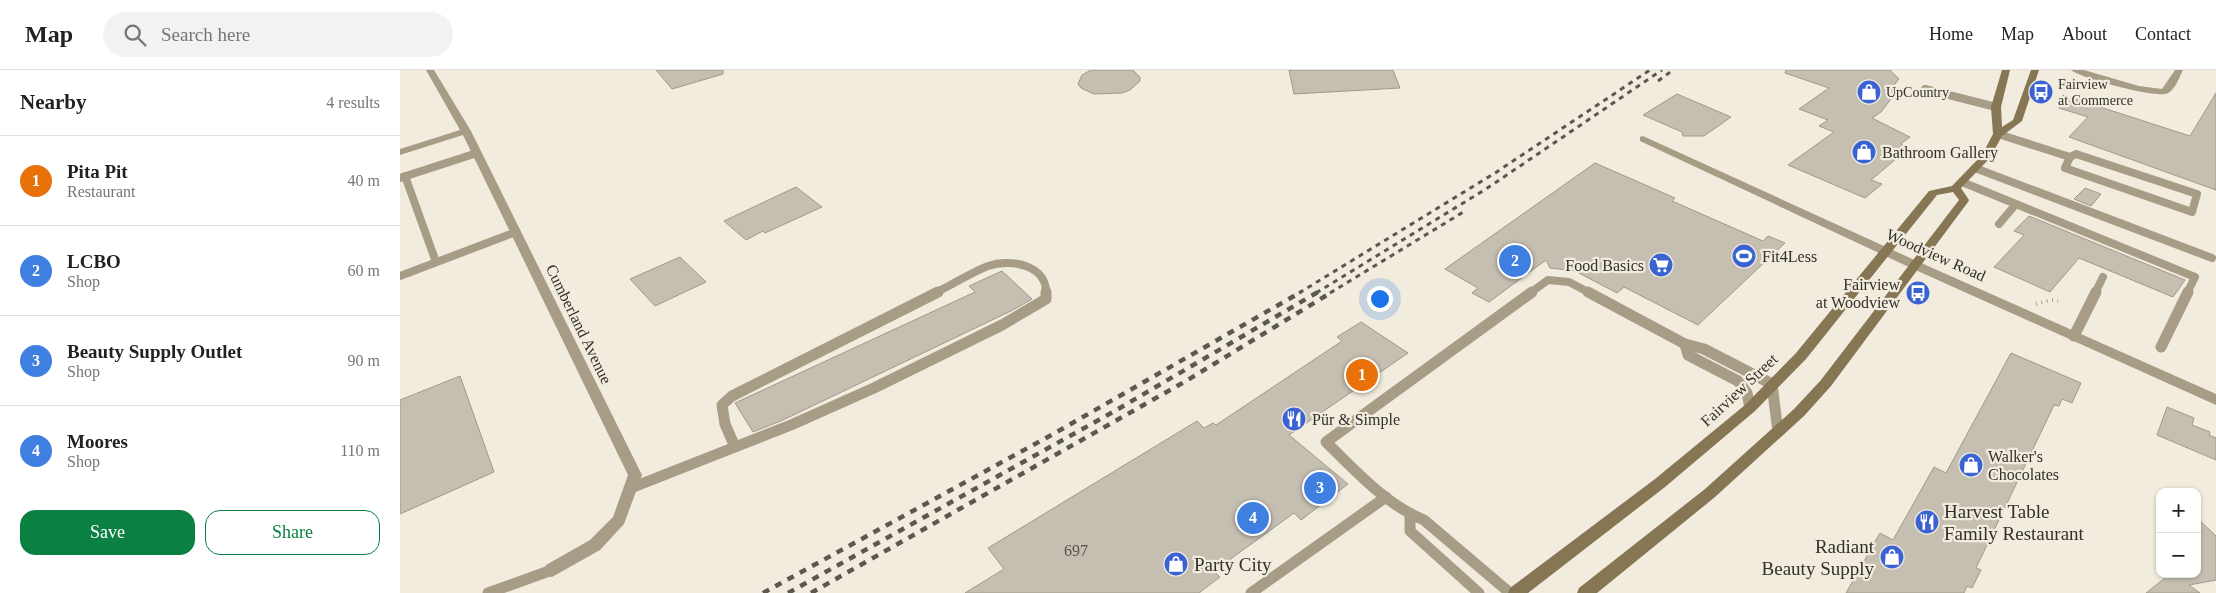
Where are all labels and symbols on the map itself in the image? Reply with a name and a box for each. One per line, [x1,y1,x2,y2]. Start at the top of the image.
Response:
place label: Fairview at Commerce [2058,77,2133,108]
shop icon: UpCountry [1856,79,1882,105]
bus stop icon: Fairview at Commerce [2028,79,2054,105]
place label: UpCountry [1886,85,1949,100]
shop icon: Bathroom Gallery [1851,139,1877,165]
place label: Bathroom Gallery [1882,144,1998,162]
street label: Woodview Road [1884,226,1988,284]
pin: 2 [1499,242,1531,280]
sports icon: Fit4Less [1731,243,1757,269]
place label: Fit4Less [1762,248,1817,265]
supermarket icon: Food Basics [1648,252,1674,278]
place label: Food Basics [1565,257,1644,274]
street label: Cumberland Avenue [543,262,615,386]
place label: Fairview at Woodview [1816,276,1900,311]
bus stop icon: Fairview at Woodview [1905,280,1931,306]
your location [1367,286,1393,312]
street label: Fairview Street [1697,350,1781,430]
pin: 1 [1346,356,1378,394]
restaurant icon: Pür & Simple [1281,406,1307,432]
place label: Pür & Simple [1312,411,1400,429]
place label: Walker's Chocolates [1988,448,2059,483]
shop icon: Walker's Chocolates [1958,452,1984,478]
pin: 3 [1304,469,1336,507]
pin: 4 [1237,499,1269,537]
place label: Harvest Table Family Restaurant [1944,501,2085,544]
restaurant icon: Harvest Table Family Restaurant [1914,509,1940,535]
place label: Radiant Beauty Supply [1762,536,1875,579]
house number: 697 [1064,542,1088,559]
shop icon: Radiant Beauty Supply [1879,544,1905,570]
shop icon: Party City [1163,551,1189,577]
place label: Party City [1194,554,1272,575]

